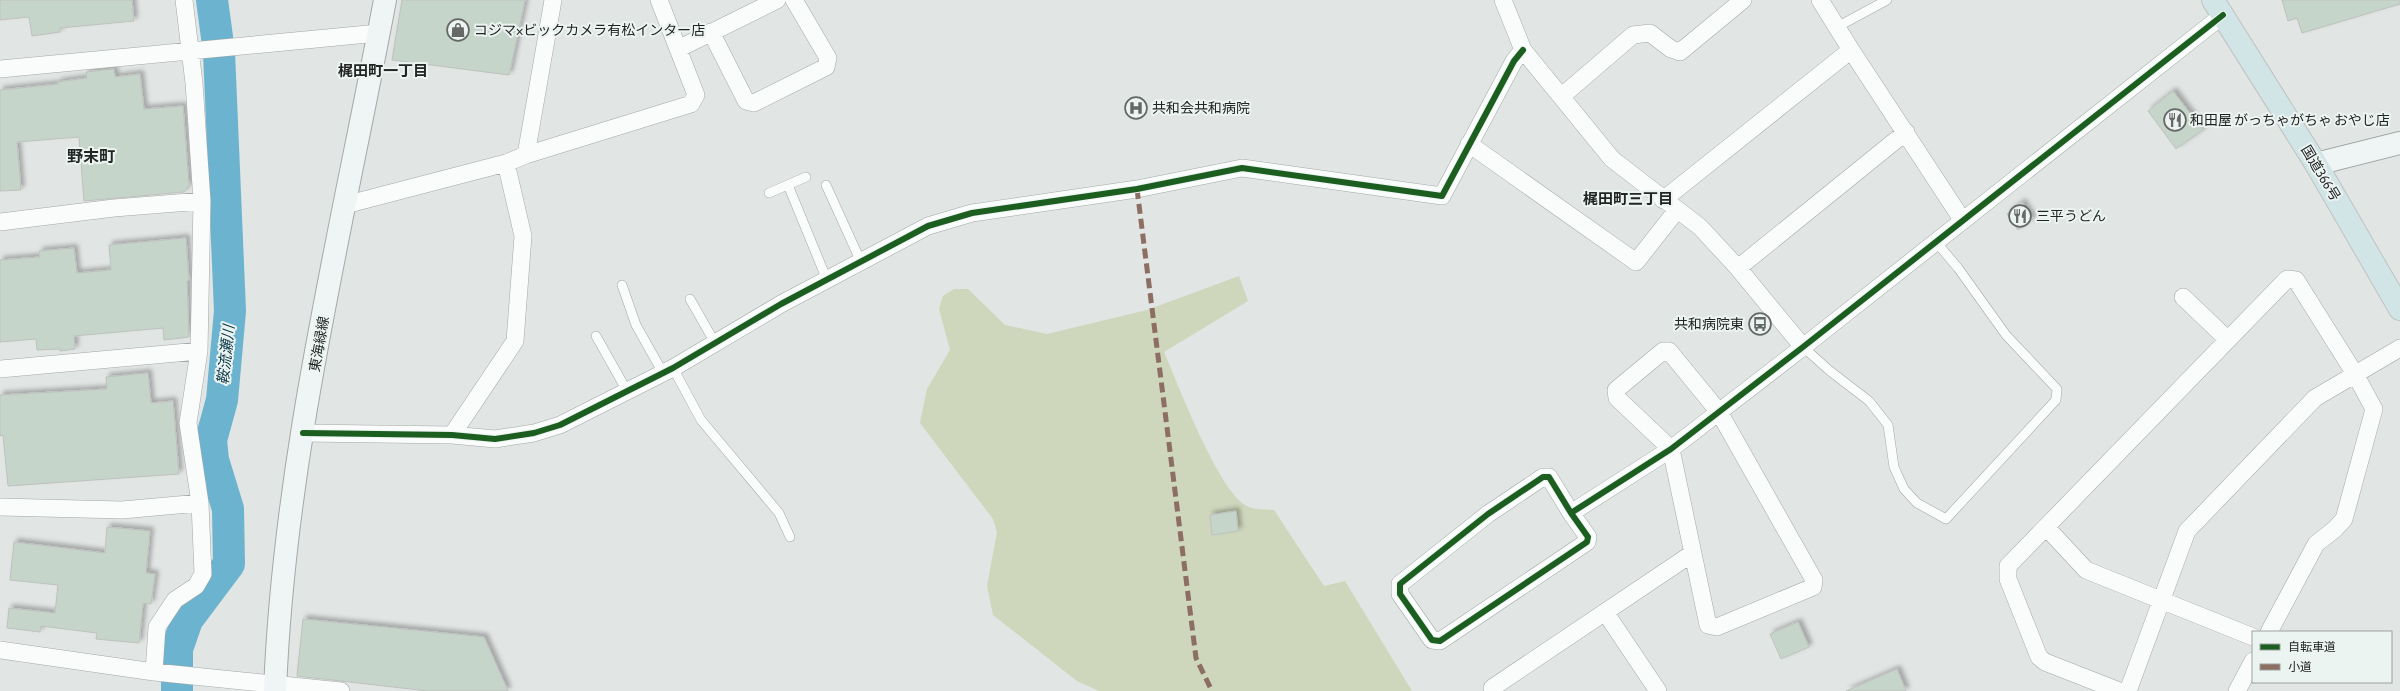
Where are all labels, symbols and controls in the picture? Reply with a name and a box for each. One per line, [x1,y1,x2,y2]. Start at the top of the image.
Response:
shop icon: コジマ×ビックカメラ有松インター店 [445,17,471,43]
place label: コジマ×ビックカメラ有松インター店 [474,22,705,38]
district label: 梶田町一丁目 [338,62,428,79]
hospital icon: 共和会共和病院 [1123,95,1149,121]
place label: 共和会共和病院 [1152,100,1250,116]
restaurant icon: 和田屋 がっちゃがちゃ おやじ店 [2162,107,2188,133]
place label: 和田屋 がっちゃがちゃ おやじ店 [2190,112,2390,128]
street label: 国道366号 [2298,142,2344,204]
district label: 野末町 [67,147,115,165]
district label: 梶田町三丁目 [1583,190,1673,207]
restaurant icon: 三平うどん [2007,203,2033,229]
place label: 三平うどん [2036,208,2106,224]
bus stop icon: 共和病院東 [1747,311,1773,337]
street label: 東海緑線 [306,315,332,373]
place label: 共和病院東 [1674,316,1744,332]
water label: 鞍流瀬川 [214,322,237,386]
legend [2252,631,2392,683]
text: 自転車道 [2288,640,2336,654]
text: 小道 [2288,660,2312,674]

